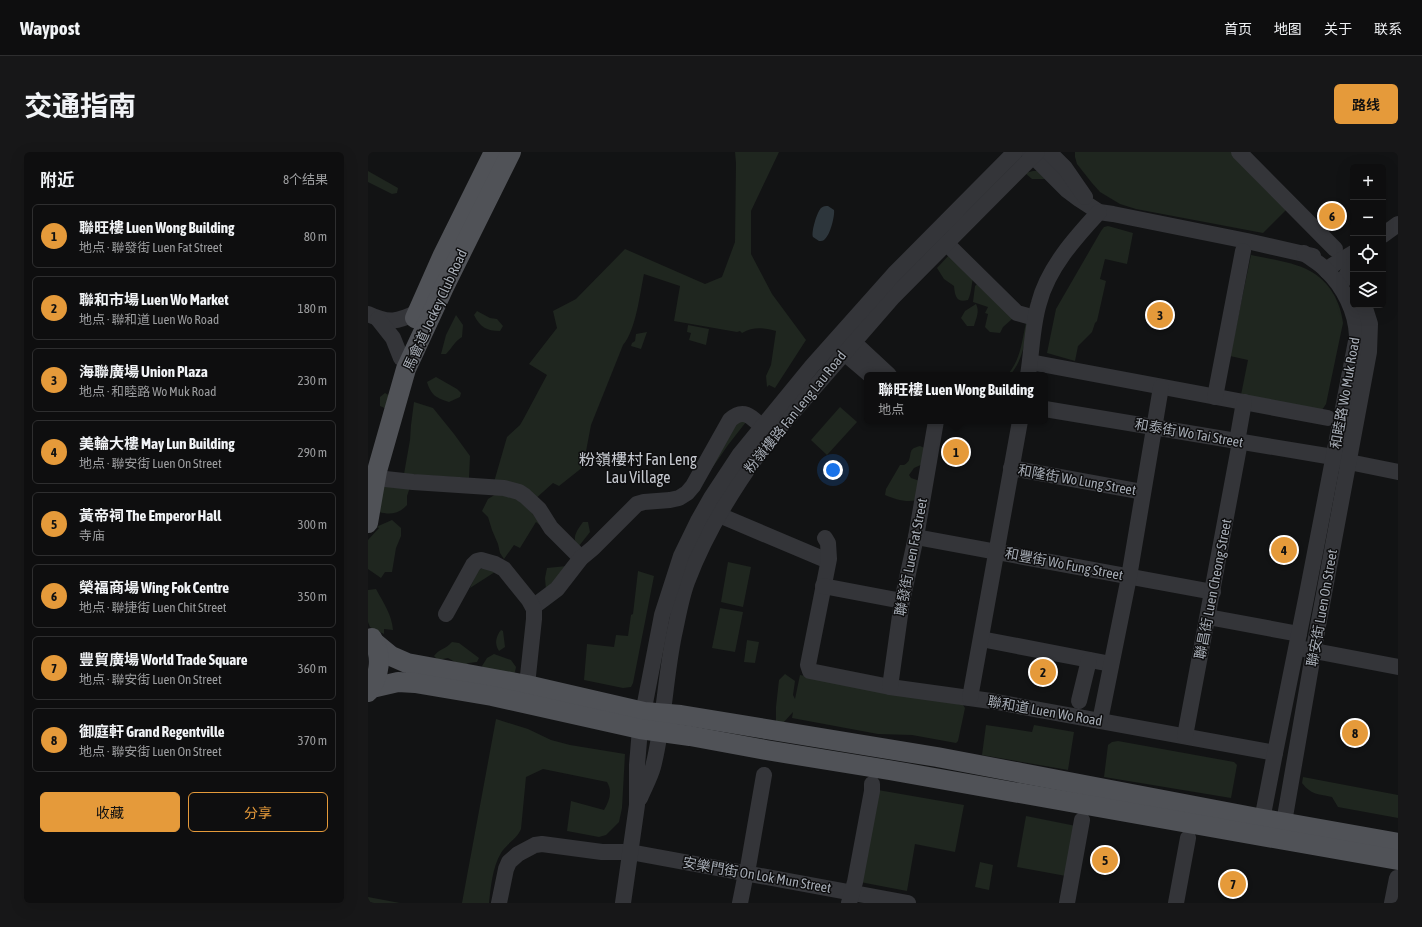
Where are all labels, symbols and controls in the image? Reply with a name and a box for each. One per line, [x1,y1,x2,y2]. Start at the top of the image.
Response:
text: Waypost [20,17,80,39]
text: 首页 [1224,21,1252,37]
text: 地图 [1274,21,1302,37]
text: 关于 [1324,21,1352,37]
text: 联系 [1374,21,1402,37]
button: 路线 [1334,84,1398,124]
text: 交通指南 [24,90,136,122]
map controls [1350,164,1386,308]
button: + [1350,164,1386,200]
text: 附近 [40,170,74,190]
text: 8个结果 [283,172,328,187]
button: − [1350,200,1386,236]
pin: 6 [1319,201,1345,231]
text: 聯旺樓 Luen Wong Building [79,219,234,236]
text: 1 [51,229,57,244]
text: 80 m [304,229,327,244]
button: locate [1350,236,1386,272]
text: 地点 · 聯發街 Luen Fat Street [79,240,223,255]
street label: 馬會道 Jockey Club Road [400,247,470,373]
button: layers [1350,272,1386,308]
text: 聯和市場 Luen Wo Market [79,291,229,308]
pin: 3 [1147,300,1173,330]
text: 2 [51,301,57,316]
text: 180 m [298,301,327,316]
text: 地点 · 聯和道 Luen Wo Road [79,312,219,327]
street label: 和睦路 Wo Muk Road [1327,336,1363,450]
street label: 粉嶺樓路 Fan Leng Lau Road [741,348,849,476]
text: 海聯廣場 Union Plaza [79,363,208,380]
popup [864,372,1048,424]
text: 3 [51,373,57,388]
text: 230 m [298,373,327,388]
text: 聯旺樓 Luen Wong Building [878,381,1034,398]
text: 地点 · 和睦路 Wo Muk Road [79,384,216,399]
text: 地点 [878,402,904,417]
street label: 和泰街 Wo Tai Street [1134,416,1244,450]
text: 美輪大樓 May Lun Building [79,435,235,452]
pin: 1 [943,437,969,467]
text: 4 [51,445,57,460]
text: 290 m [298,445,327,460]
district label: 粉嶺樓村 Fan Leng Lau Village [579,450,697,487]
text: 地点 · 聯安街 Luen On Street [79,456,222,471]
your location [823,460,843,480]
street label: 和隆街 Wo Lung Street [1017,462,1137,498]
street label: 聯發街 Luen Fat Street [892,497,930,617]
text: 黃帝祠 The Emperor Hall [79,507,221,524]
text: 5 [51,517,57,532]
text: 300 m [298,517,327,532]
street label: 聯昌街 Luen Cheong Street [1192,518,1234,660]
text: 寺庙 [79,528,105,543]
pin: 4 [1271,535,1297,565]
street label: 和豐街 Wo Fung Street [1004,545,1124,583]
street label: 聯安街 Luen On Street [1304,548,1340,668]
text: 榮福商場 Wing Fok Centre [79,579,229,596]
text: 6 [51,589,57,604]
text: 350 m [298,589,327,604]
text: 地点 · 聯捷街 Luen Chit Street [79,600,227,615]
text: 豐貿廣場 World Trade Square [79,651,248,668]
pin: 2 [1030,657,1056,687]
text: 7 [51,661,57,676]
text: 360 m [298,661,327,676]
text: 地点 · 聯安街 Luen On Street [79,672,222,687]
street label: 聯和道 Luen Wo Road [986,693,1104,729]
pin: 8 [1342,718,1368,748]
text: 御庭軒 Grand Regentville [79,723,225,740]
text: 8 [51,733,57,748]
text: 370 m [298,733,327,748]
text: 地点 · 聯安街 Luen On Street [79,744,222,759]
button: 收藏 [40,792,180,832]
button: 分享 [188,792,328,832]
pin: 5 [1092,845,1118,875]
street label: 安樂門街 On Lok Mun Street [682,854,832,896]
pin: 7 [1220,869,1246,899]

